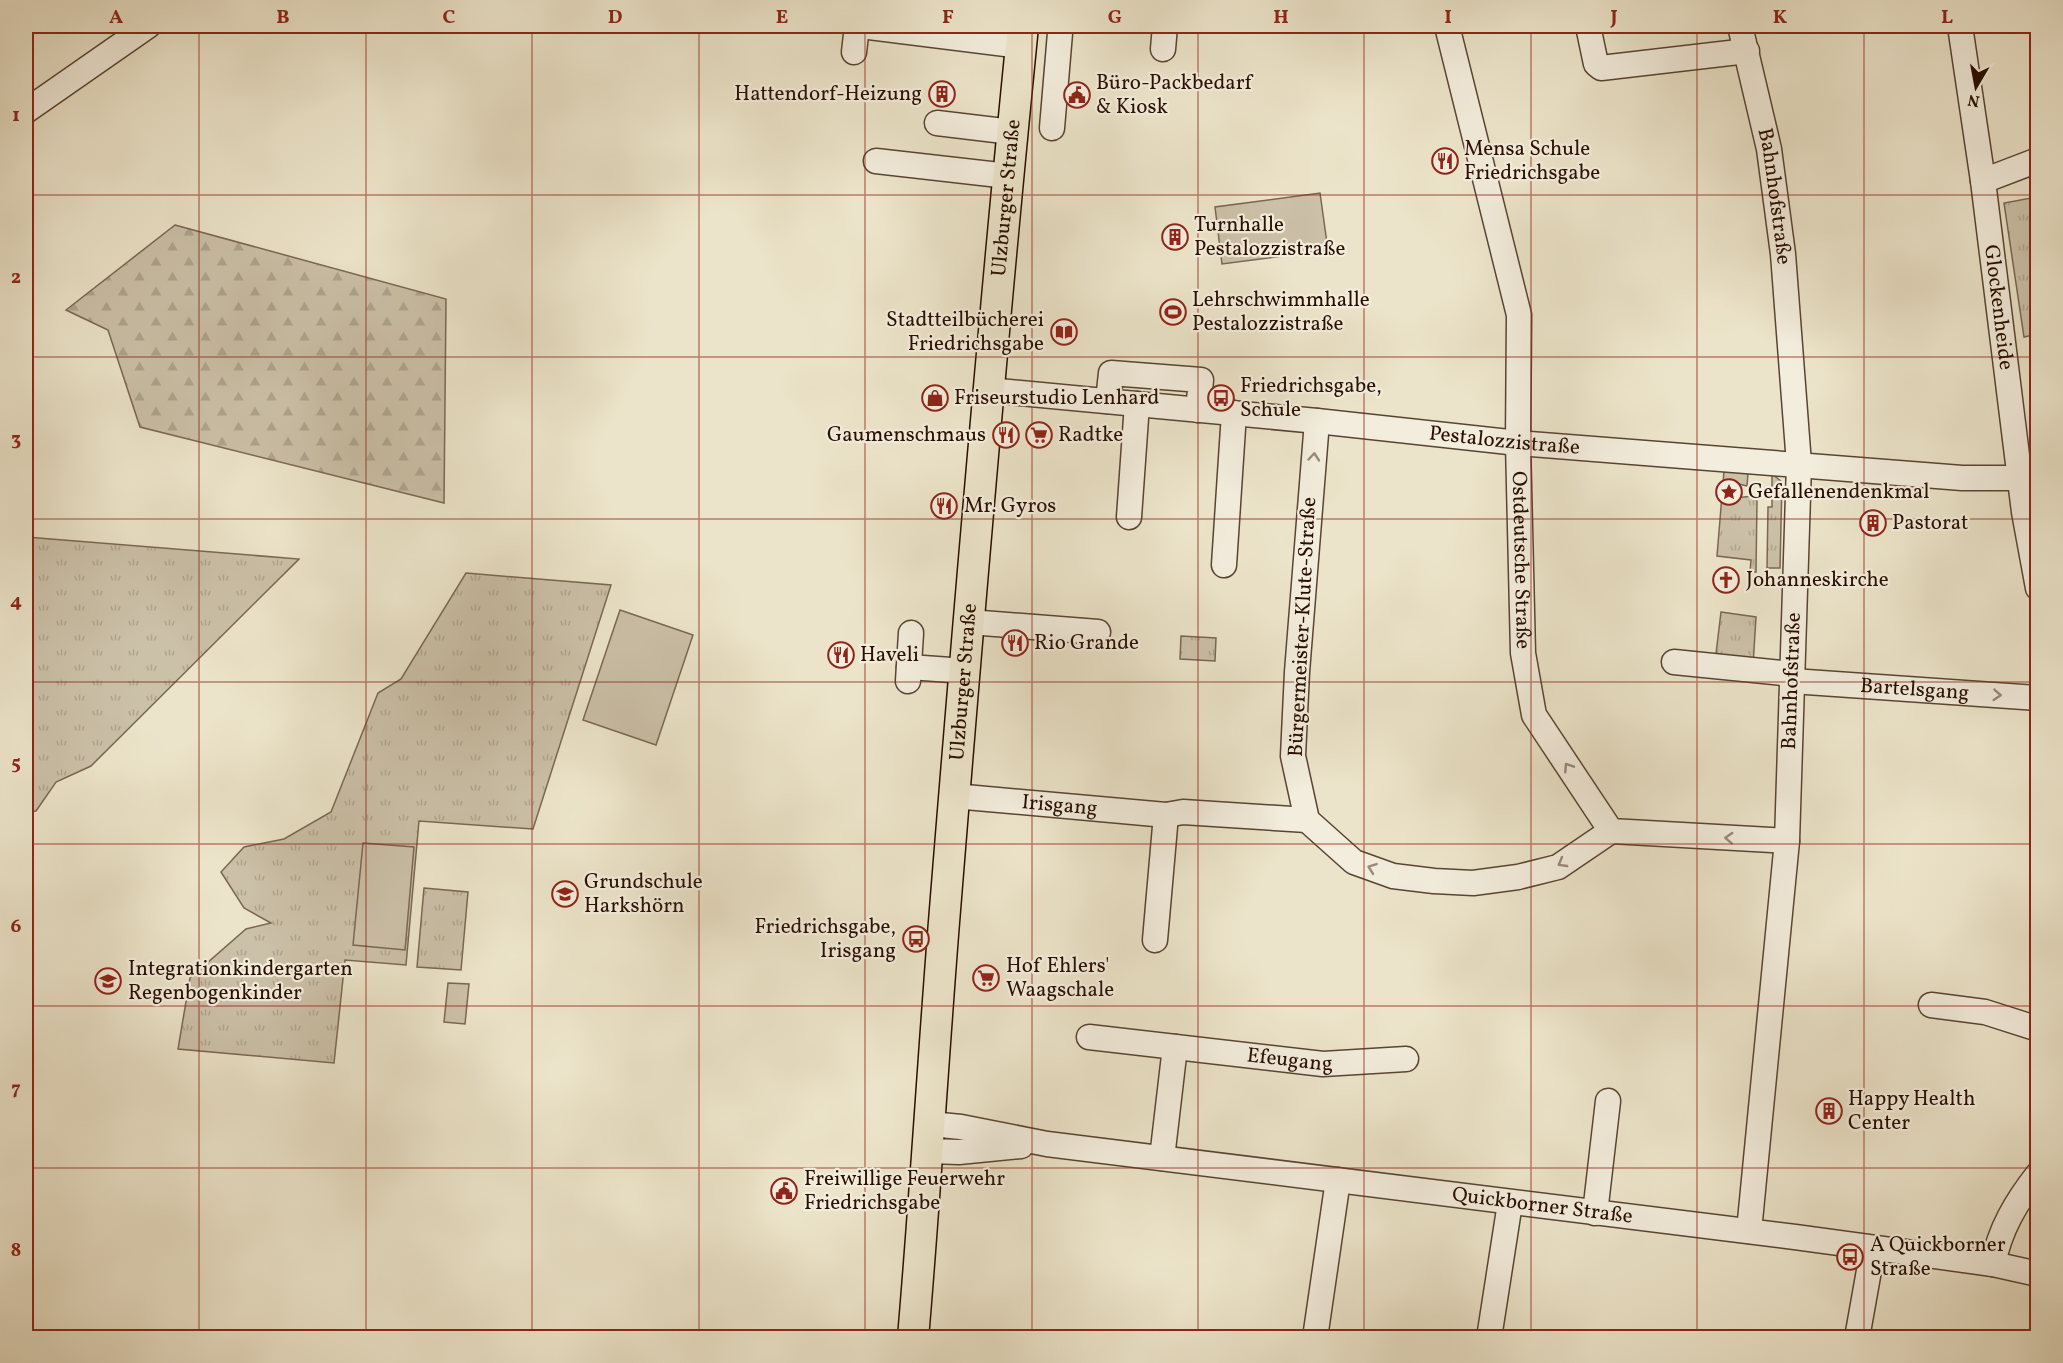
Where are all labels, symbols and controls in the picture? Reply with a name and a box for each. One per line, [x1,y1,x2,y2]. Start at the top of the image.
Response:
text: A [109,4,123,32]
text: B [276,4,290,32]
text: C [443,4,456,32]
text: D [608,4,622,32]
text: E [776,4,788,32]
text: F [942,4,954,32]
text: G [1108,4,1122,32]
text: H [1273,4,1289,32]
text: I [1444,4,1452,32]
text: J [1609,4,1618,32]
text: K [1773,4,1788,32]
text: L [1941,4,1953,32]
north arrow [1946,57,2006,117]
place label: Büro-Packbedarf & Kiosk [1096,69,1254,122]
building icon: Hattendorf-Heizung [927,79,957,109]
place label: Hattendorf-Heizung [734,80,922,109]
public building icon: Büro-Packbedarf & Kiosk [1062,80,1092,110]
text: N [1966,88,1981,112]
text: 1 [12,102,20,130]
street label: Ulzburger Straße [984,118,1028,278]
street label: Bahnhofstraße [1750,125,1798,266]
place label: Mensa Schule Friedrichsgabe [1464,135,1600,188]
restaurant icon: Mensa Schule Friedrichsgabe [1430,146,1460,176]
place label: Turnhalle Pestalozzistraße [1194,211,1346,264]
building icon: Turnhalle Pestalozzistraße [1160,222,1190,252]
street label: Glockenheide [1977,243,2021,372]
text: 2 [11,264,21,292]
place label: Lehrschwimmhalle Pestalozzistraße [1192,286,1370,339]
sports icon: Lehrschwimmhalle Pestalozzistraße [1158,297,1188,327]
place label: Stadtteilbücherei Friedrichsgabe [886,306,1044,359]
library icon: Stadtteilbücherei Friedrichsgabe [1049,317,1079,347]
place label: Friedrichsgabe, Schule [1240,372,1382,425]
shop icon: Friseurstudio Lenhard [920,383,950,413]
bus stop icon: Friedrichsgabe, Schule [1206,383,1236,413]
place label: Friseurstudio Lenhard [954,384,1159,413]
street label: Pestalozzistraße [1427,419,1581,462]
restaurant icon: Gaumenschmaus [991,420,1021,450]
supermarket icon: Radtke [1024,420,1054,450]
place label: Gaumenschmaus [827,421,986,450]
place label: Radtke [1058,421,1123,450]
text: 3 [11,426,21,454]
one-way arrow [1307,453,1320,462]
street label: Ostdeutsche Straße [1504,471,1537,649]
place icon: Gefallenendenkmal [1714,477,1744,507]
place label: Gefallenendenkmal [1748,478,1930,507]
restaurant icon: Mr. Gyros [929,491,959,521]
place label: Mr. Gyros [964,492,1056,521]
street label: Bürgermeister-Klute-Straße [1282,496,1324,758]
building icon: Pastorat [1858,508,1888,538]
place label: Pastorat [1892,509,1968,538]
church icon: Johanneskirche [1711,565,1741,595]
place label: Johanneskirche [1746,566,1889,595]
text: 4 [10,588,22,616]
street label: Ulzburger Straße [943,602,985,762]
street label: Bahnhofstraße [1775,612,1809,750]
restaurant icon: Rio Grande [1000,628,1030,658]
place label: Rio Grande [1034,629,1139,658]
restaurant icon: Haveli [826,640,856,670]
place label: Haveli [860,641,919,670]
street label: Bartelsgang [1859,671,1970,708]
one-way arrow [1993,689,2002,702]
text: 5 [11,750,21,778]
one-way arrow [1564,763,1575,774]
street label: Irisgang [1020,788,1099,823]
one-way arrow [1724,831,1733,844]
one-way arrow [1558,856,1568,867]
one-way arrow [1367,863,1378,876]
place label: Grundschule Harkshörn [584,868,703,921]
school or university icon: Grundschule Harkshörn [550,879,580,909]
text: 6 [11,913,22,941]
place label: Friedrichsgabe, Irisgang [754,913,896,966]
bus stop icon: Friedrichsgabe, Irisgang [901,924,931,954]
place label: Hof Ehlers' Waagschale [1006,952,1114,1005]
place label: Integrationkindergarten Regenbogenkinder [128,955,353,1008]
supermarket icon: Hof Ehlers' Waagschale [971,963,1001,993]
school or university icon: Integrationkindergarten Regenbogenkinder [93,966,123,996]
street label: Efeugang [1245,1041,1333,1079]
text: 7 [11,1075,21,1103]
place label: Happy Health Center [1848,1085,1975,1138]
building icon: Happy Health Center [1814,1096,1844,1126]
place label: Freiwillige Feuerwehr Friedrichsgabe [804,1165,1005,1218]
public building icon: Freiwillige Feuerwehr Friedrichsgabe [769,1176,799,1206]
street label: Quickborner Straße [1450,1180,1634,1231]
place label: A Quickborner Straße [1870,1231,2006,1284]
text: 8 [11,1237,21,1265]
bus stop icon: A Quickborner Straße [1835,1242,1865,1272]

